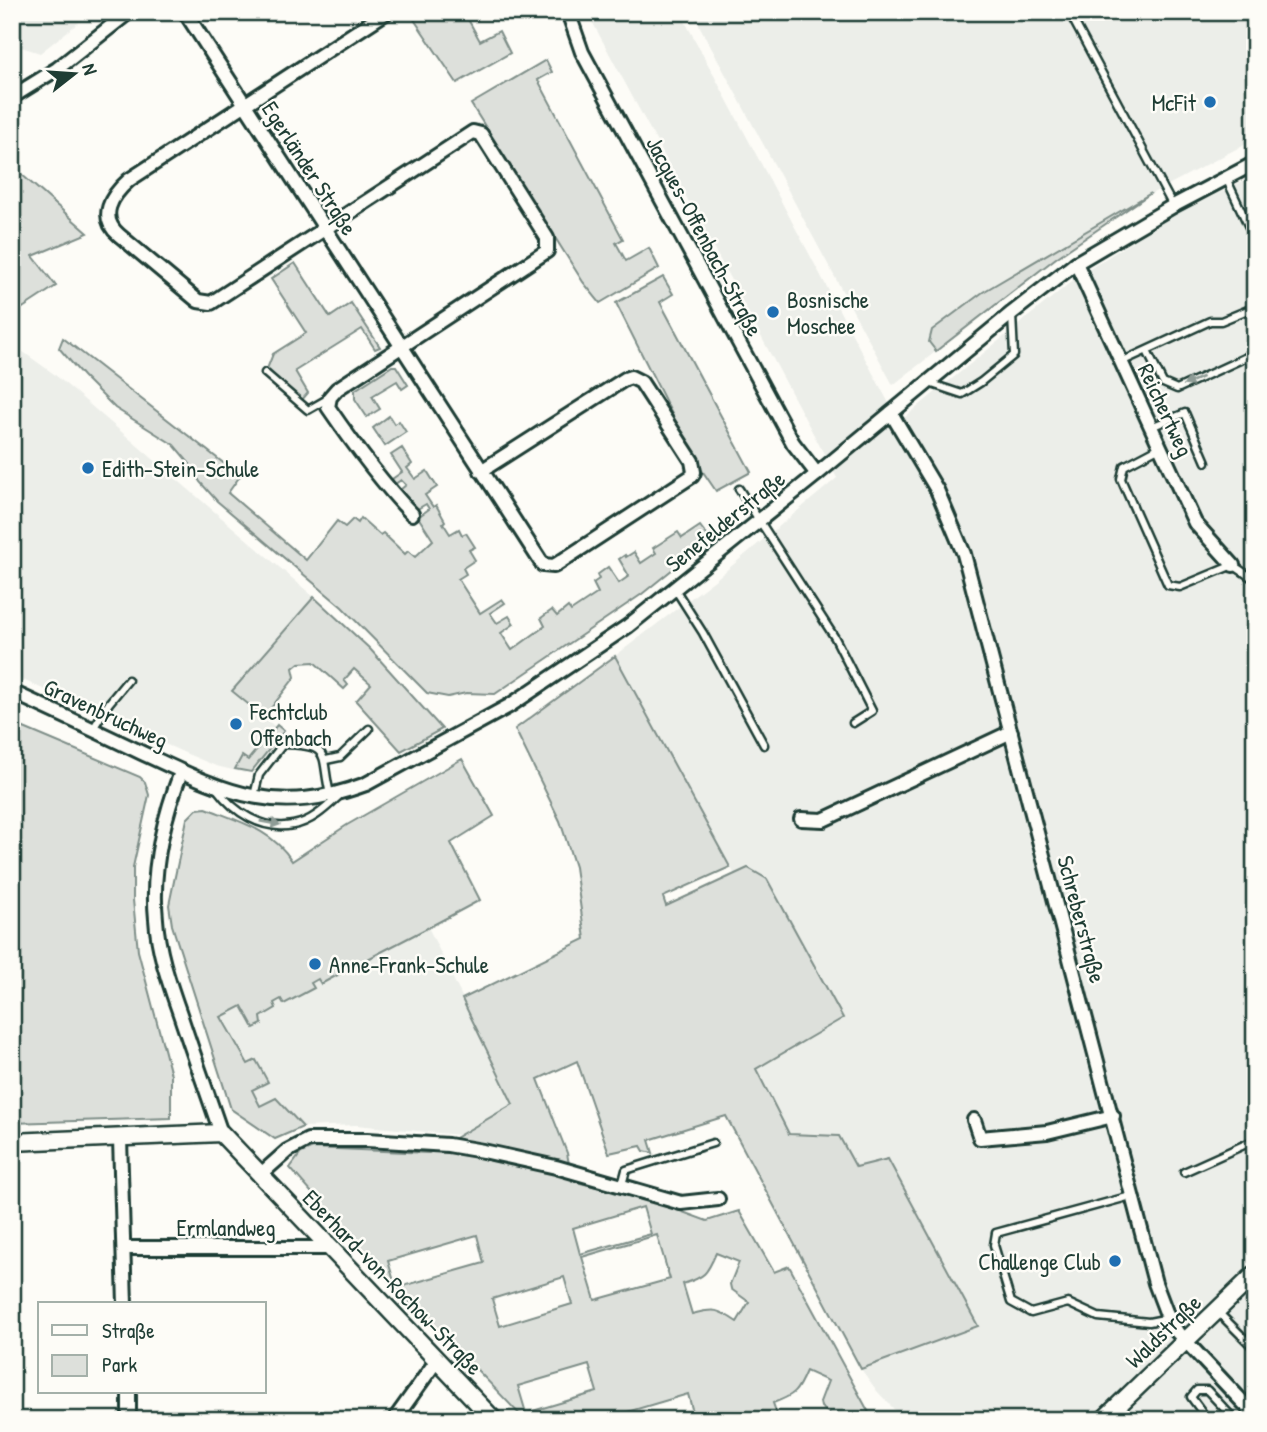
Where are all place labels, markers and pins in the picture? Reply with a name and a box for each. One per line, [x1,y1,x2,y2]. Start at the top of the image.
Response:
place label: McFit [1152,87,1197,118]
marker: McFit [1202,94,1218,110]
place label: Bosnische Moschee [787,284,869,341]
marker: Bosnische Moschee [765,304,781,320]
place label: Edith-Stein-Schule [102,453,259,484]
marker: Edith-Stein-Schule [80,460,96,476]
place label: Fechtclub Offenbach [249,696,332,753]
marker: Fechtclub Offenbach [228,716,244,732]
place label: Anne-Frank-Schule [329,949,489,980]
marker: Anne-Frank-Schule [307,956,323,972]
place label: Challenge Club [978,1246,1101,1277]
marker: Challenge Club [1107,1253,1123,1269]

